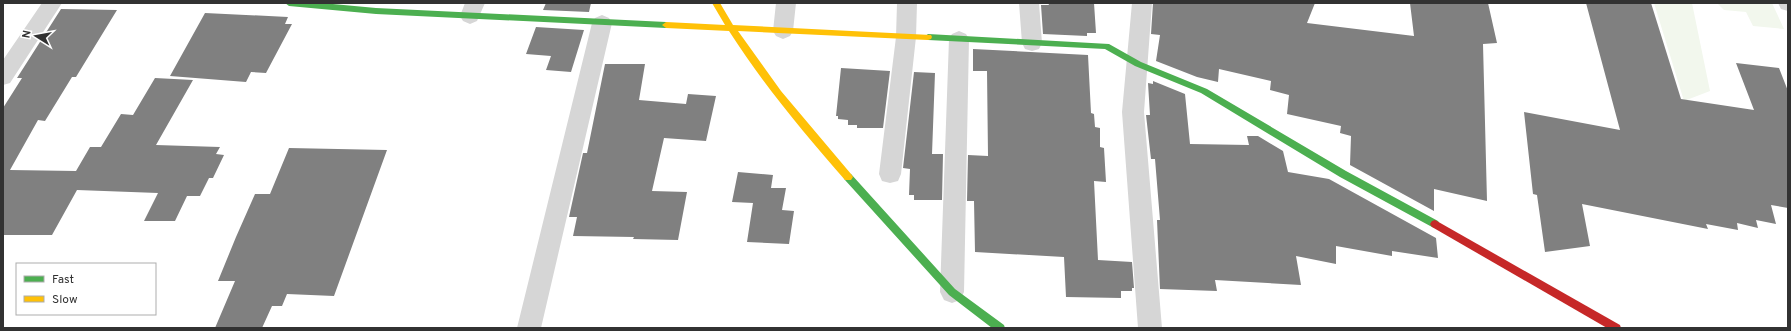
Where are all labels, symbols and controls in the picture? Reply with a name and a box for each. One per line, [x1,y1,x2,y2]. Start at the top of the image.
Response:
north arrow [16,16,56,56]
text: N [20,29,35,39]
legend [16,263,156,315]
text: Fast [52,272,74,288]
text: Slow [52,292,78,308]

